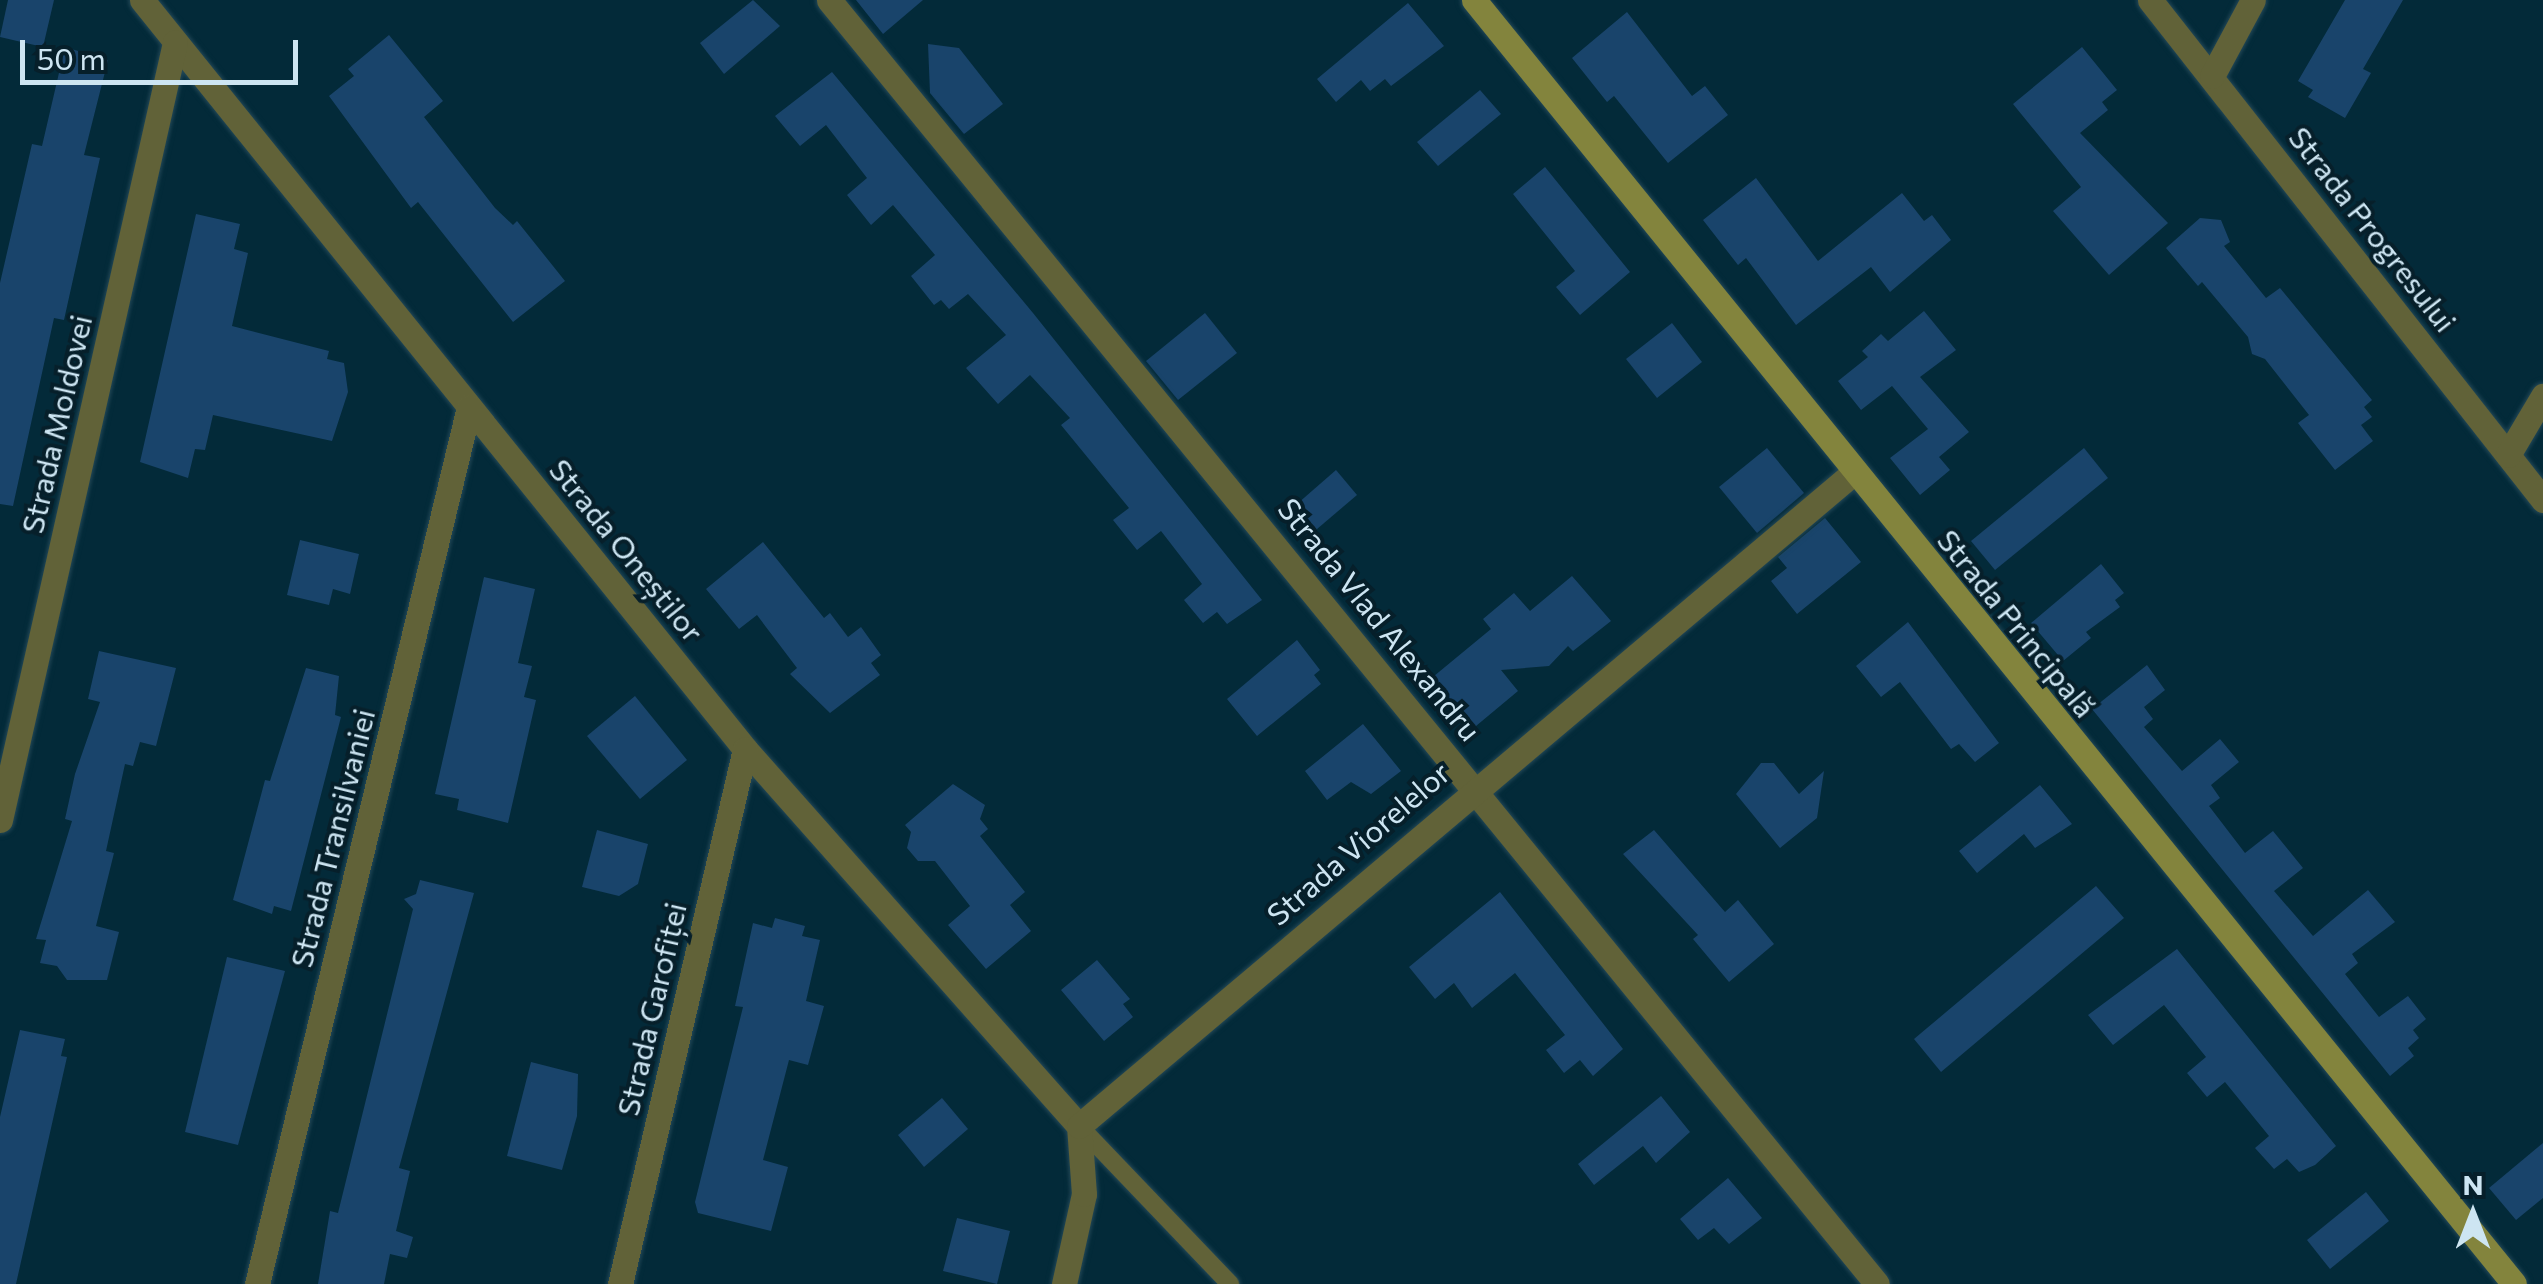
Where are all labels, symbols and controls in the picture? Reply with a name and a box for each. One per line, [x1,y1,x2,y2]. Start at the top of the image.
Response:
scale bar [25,20,302,82]
text: 50 m [37,39,106,76]
street label: Strada Progresului [2282,119,2464,339]
street label: Strada Moldovei [13,311,99,537]
street label: Strada Oneștilor [542,451,712,649]
street label: Strada Vlad Alexandru [1271,490,1489,748]
street label: Strada Principală [1930,522,2104,724]
street label: Strada Transilvaniei [282,705,382,971]
street label: Strada Viorelelor [1259,754,1457,932]
street label: Strada Garofiței [609,899,693,1119]
north arrow [2423,1164,2523,1264]
text: N [2463,1167,2484,1201]

